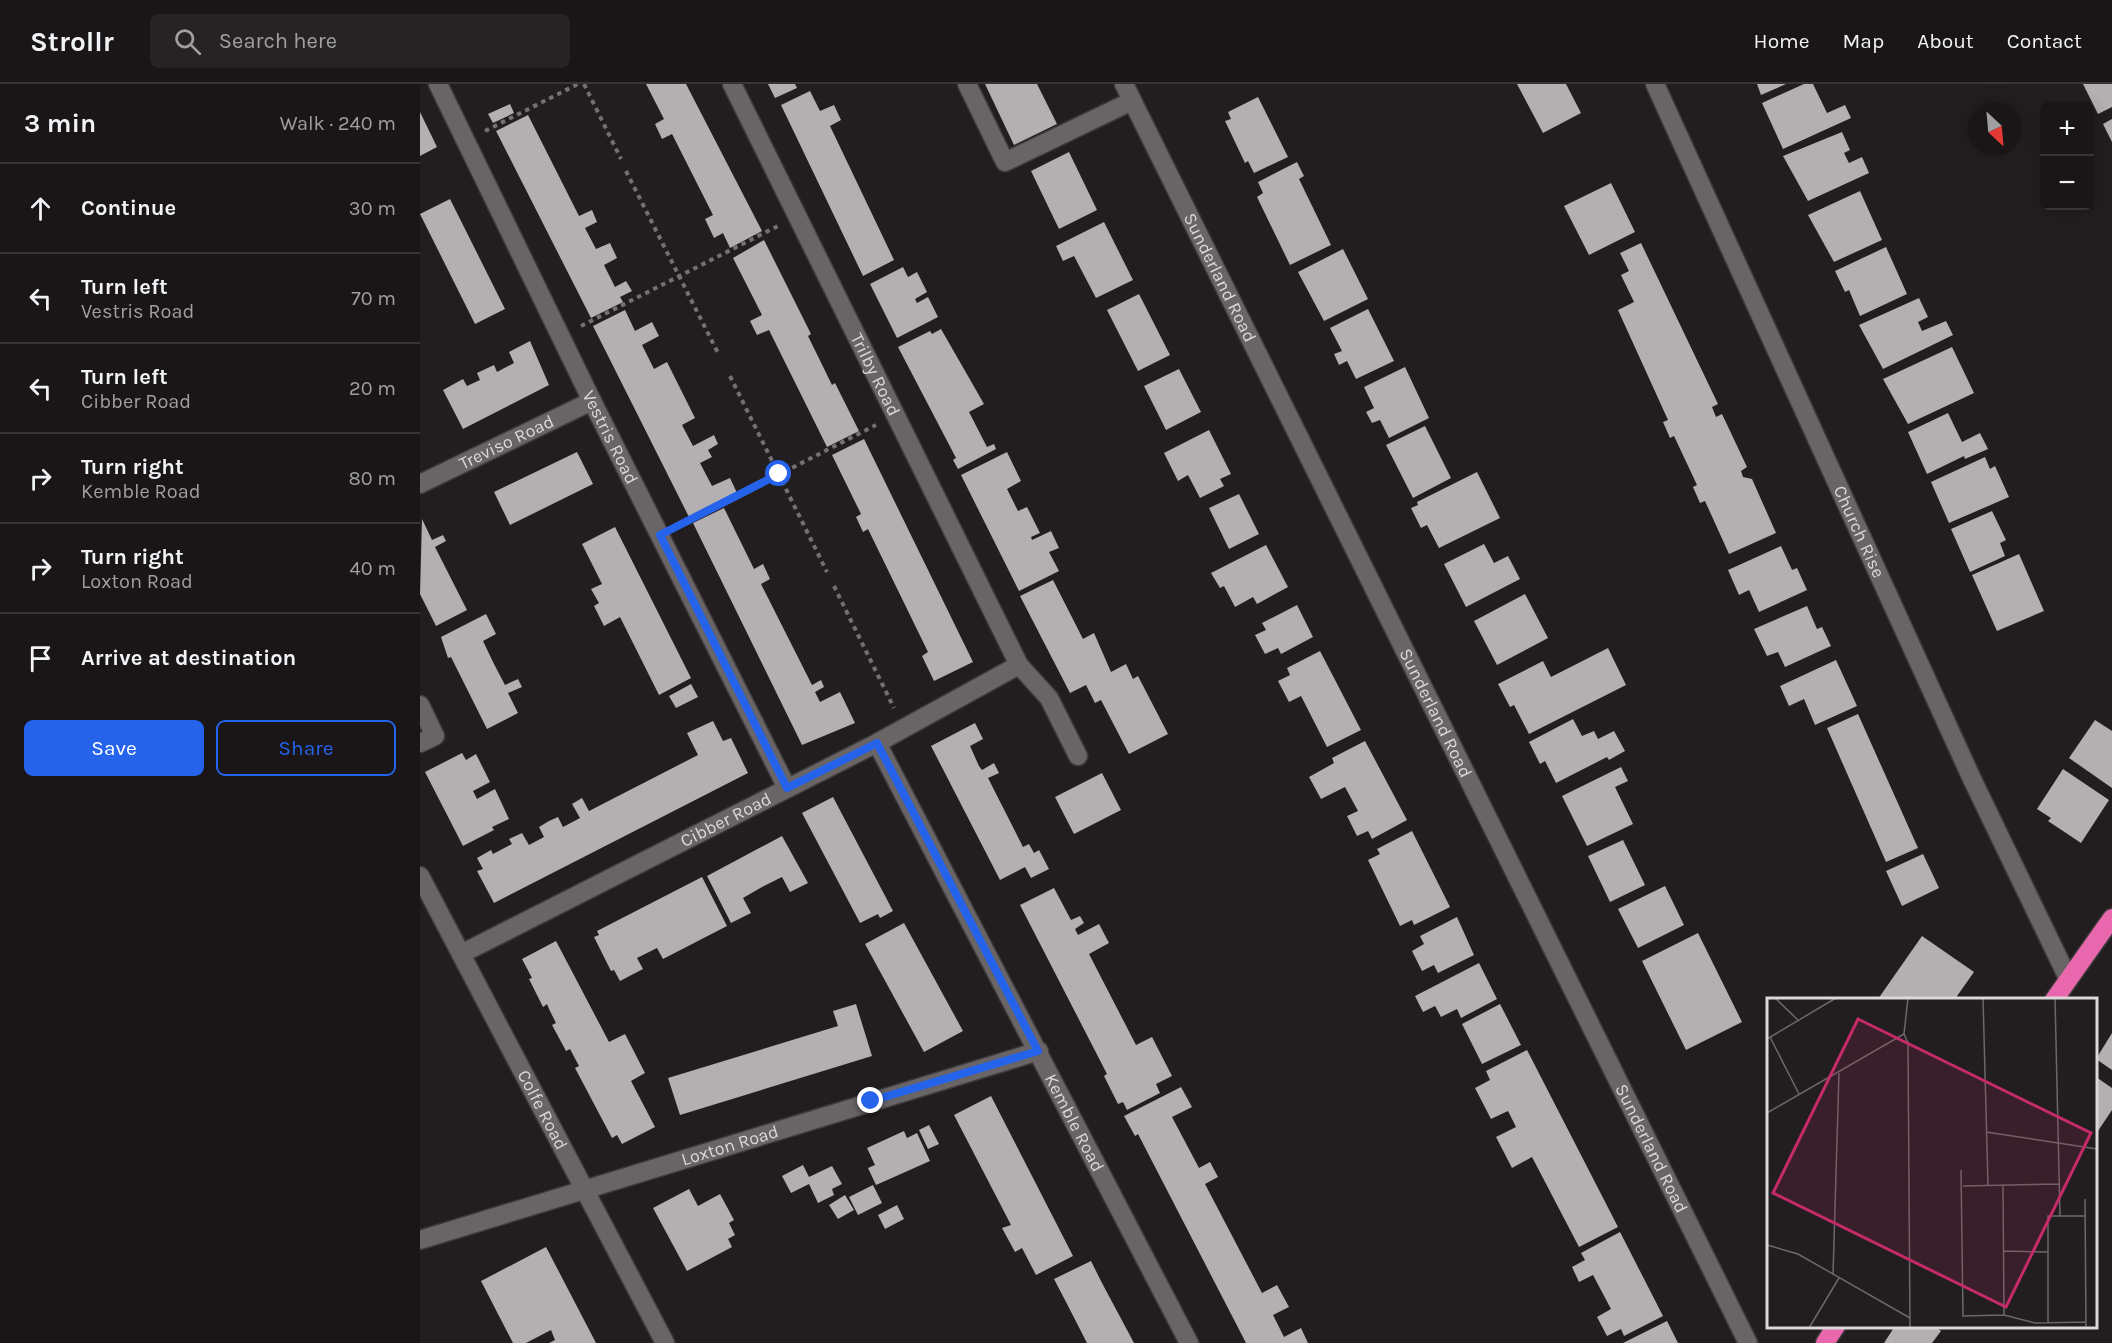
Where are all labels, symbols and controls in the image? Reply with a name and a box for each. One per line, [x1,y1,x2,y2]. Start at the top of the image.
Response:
search box [150,14,570,68]
text: Strollr [30,25,114,58]
icon: search [171,25,204,58]
text: Search here [219,28,337,54]
text: Home [1754,29,1810,53]
text: Map [1843,29,1884,53]
text: About [1917,29,1974,53]
text: Contact [2007,29,2082,53]
north arrow [1968,102,2022,156]
map controls [2040,102,2094,210]
button: + [2040,102,2094,156]
text: 3 min [24,108,96,139]
text: Walk · 240 m [280,112,396,135]
button: − [2040,156,2094,210]
icon: ahead [24,192,57,225]
text: Continue [81,195,176,221]
text: 30 m [349,197,396,220]
street label: Sunderland Road [1179,209,1261,346]
text: Turn left [81,274,168,300]
icon: left [24,282,57,315]
text: 70 m [351,287,396,310]
text: Vestris Road [81,300,194,323]
street label: Trilby Road [846,330,905,419]
text: Turn left [81,364,168,390]
icon: left [24,372,57,405]
text: 20 m [349,377,396,400]
street label: Vestris Road [578,387,643,488]
text: Cibber Road [81,390,191,413]
street label: Treviso Road [455,410,558,475]
text: Turn right [81,454,184,480]
route start [765,460,791,486]
icon: right [24,462,57,495]
text: 80 m [348,467,396,490]
text: Kemble Road [81,480,201,503]
street label: Church Rise [1829,482,1890,581]
text: Turn right [81,544,184,570]
icon: right [24,552,57,585]
text: 40 m [350,557,396,580]
text: Loxton Road [81,570,193,593]
icon: arrive [24,642,57,675]
text: Arrive at destination [81,645,296,671]
street label: Sunderland Road [1394,645,1477,781]
button: Save [24,720,204,776]
button: Share [216,720,396,776]
street label: Cibber Road [677,787,775,852]
inset map [1767,998,2097,1328]
street label: Colfe Road [513,1066,573,1153]
street label: Kemble Road [1040,1070,1109,1176]
street label: Sunderland Road [1610,1080,1693,1217]
route end [857,1087,883,1113]
street label: Loxton Road [678,1120,781,1171]

